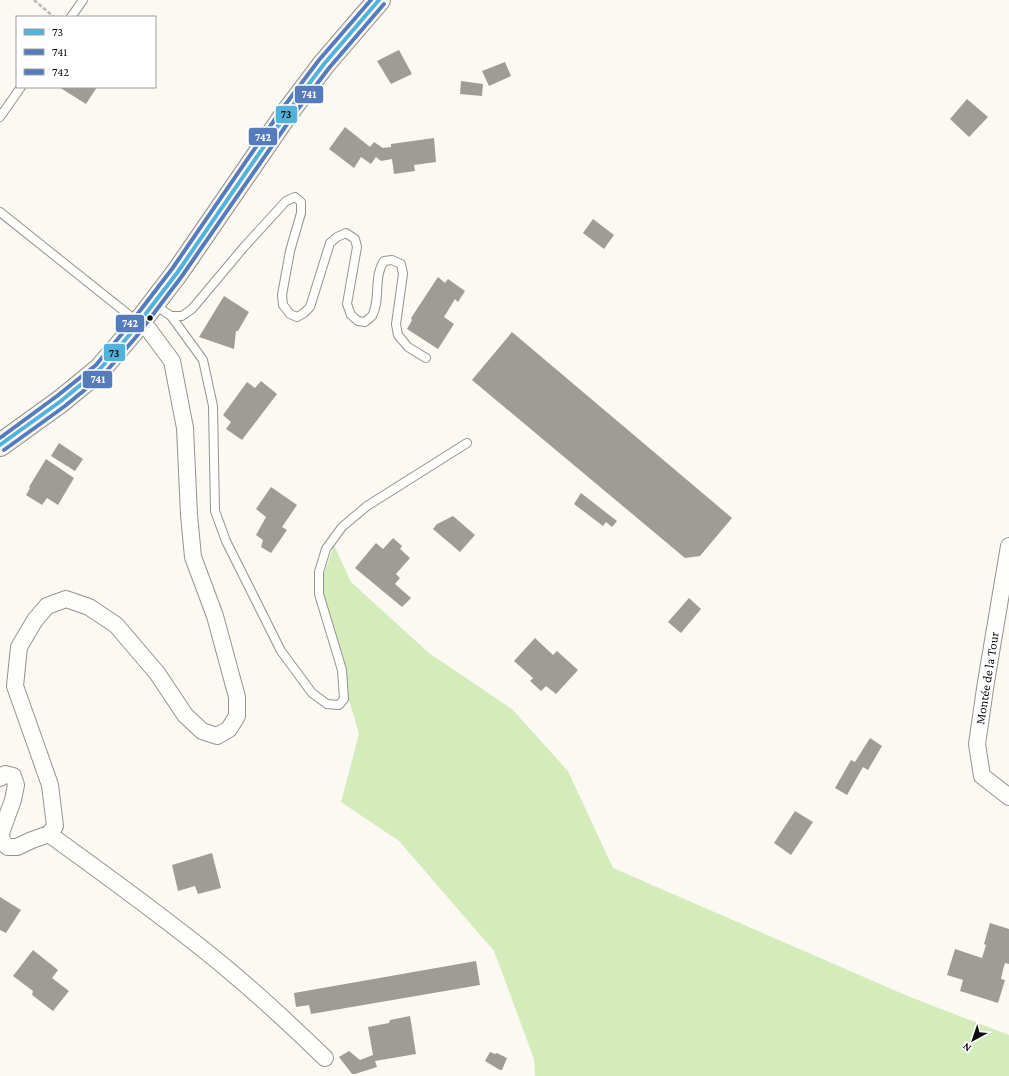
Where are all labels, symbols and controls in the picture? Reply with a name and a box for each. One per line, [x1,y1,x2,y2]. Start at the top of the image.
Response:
legend [16,16,156,88]
text: 73 [52,25,63,39]
text: 741 [52,45,67,59]
text: 742 [52,65,69,79]
line badge: 741 [294,85,324,104]
text: 741 [302,88,316,100]
line badge: 73 [275,105,298,124]
text: 73 [281,108,291,120]
line badge: 742 [248,127,278,146]
text: 742 [255,131,272,143]
unlabelled marker [145,313,155,323]
line badge: 742 [115,314,145,333]
text: 742 [122,317,139,329]
line badge: 73 [103,343,126,362]
text: 73 [109,347,119,359]
line badge: 741 [82,370,113,389]
text: 741 [91,373,105,385]
street label: Montée de la Tour [972,630,1002,725]
north arrow [953,1020,993,1060]
text: N [959,1040,973,1055]

